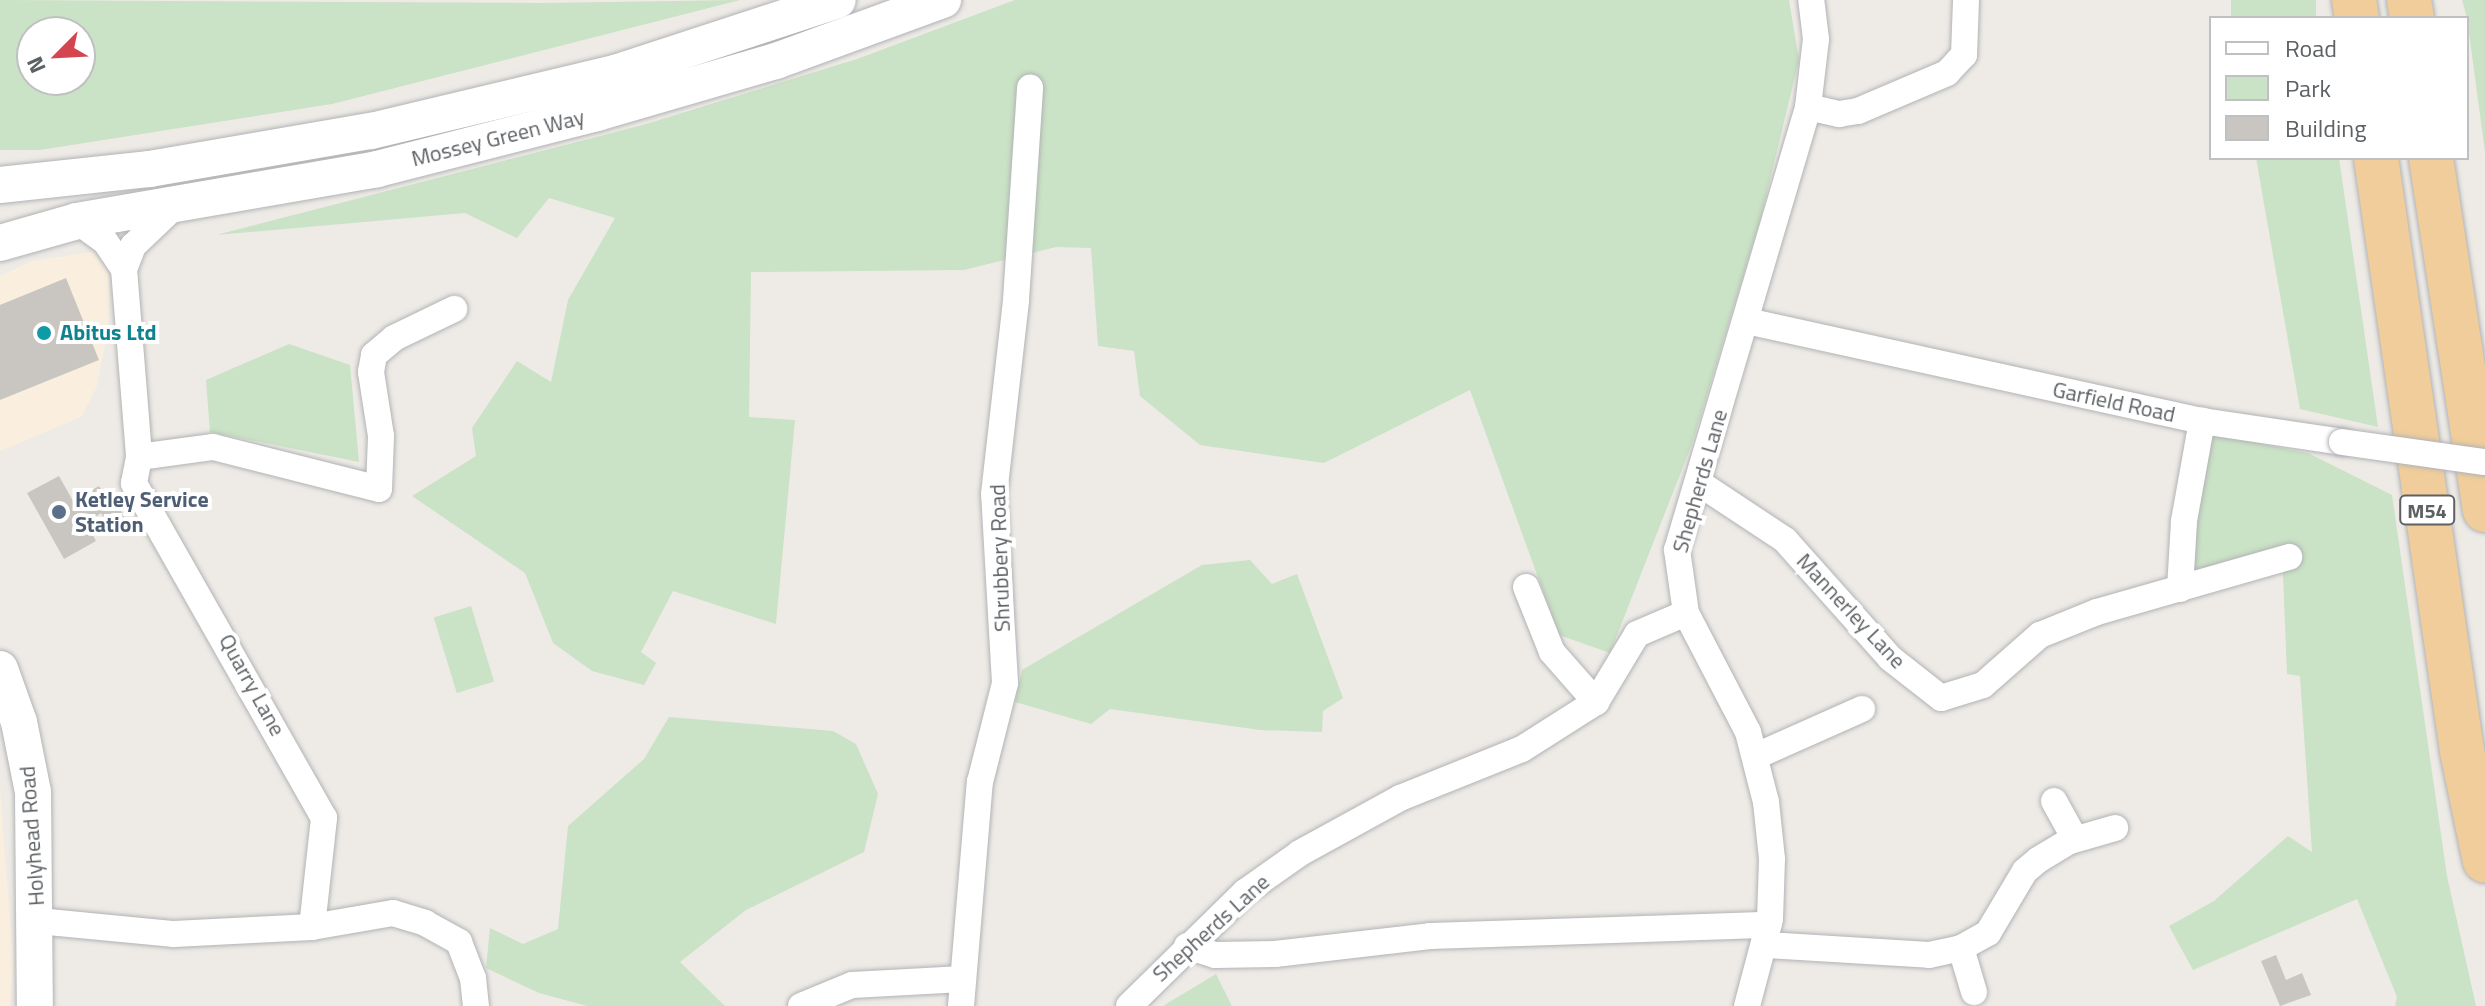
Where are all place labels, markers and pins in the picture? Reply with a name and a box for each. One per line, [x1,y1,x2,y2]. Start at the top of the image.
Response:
place label: Abitus Ltd [60,320,157,346]
marker: Abitus Ltd [35,324,53,342]
place label: Ketley Service Station [75,486,209,538]
marker: Ketley Service Station [50,503,68,521]

